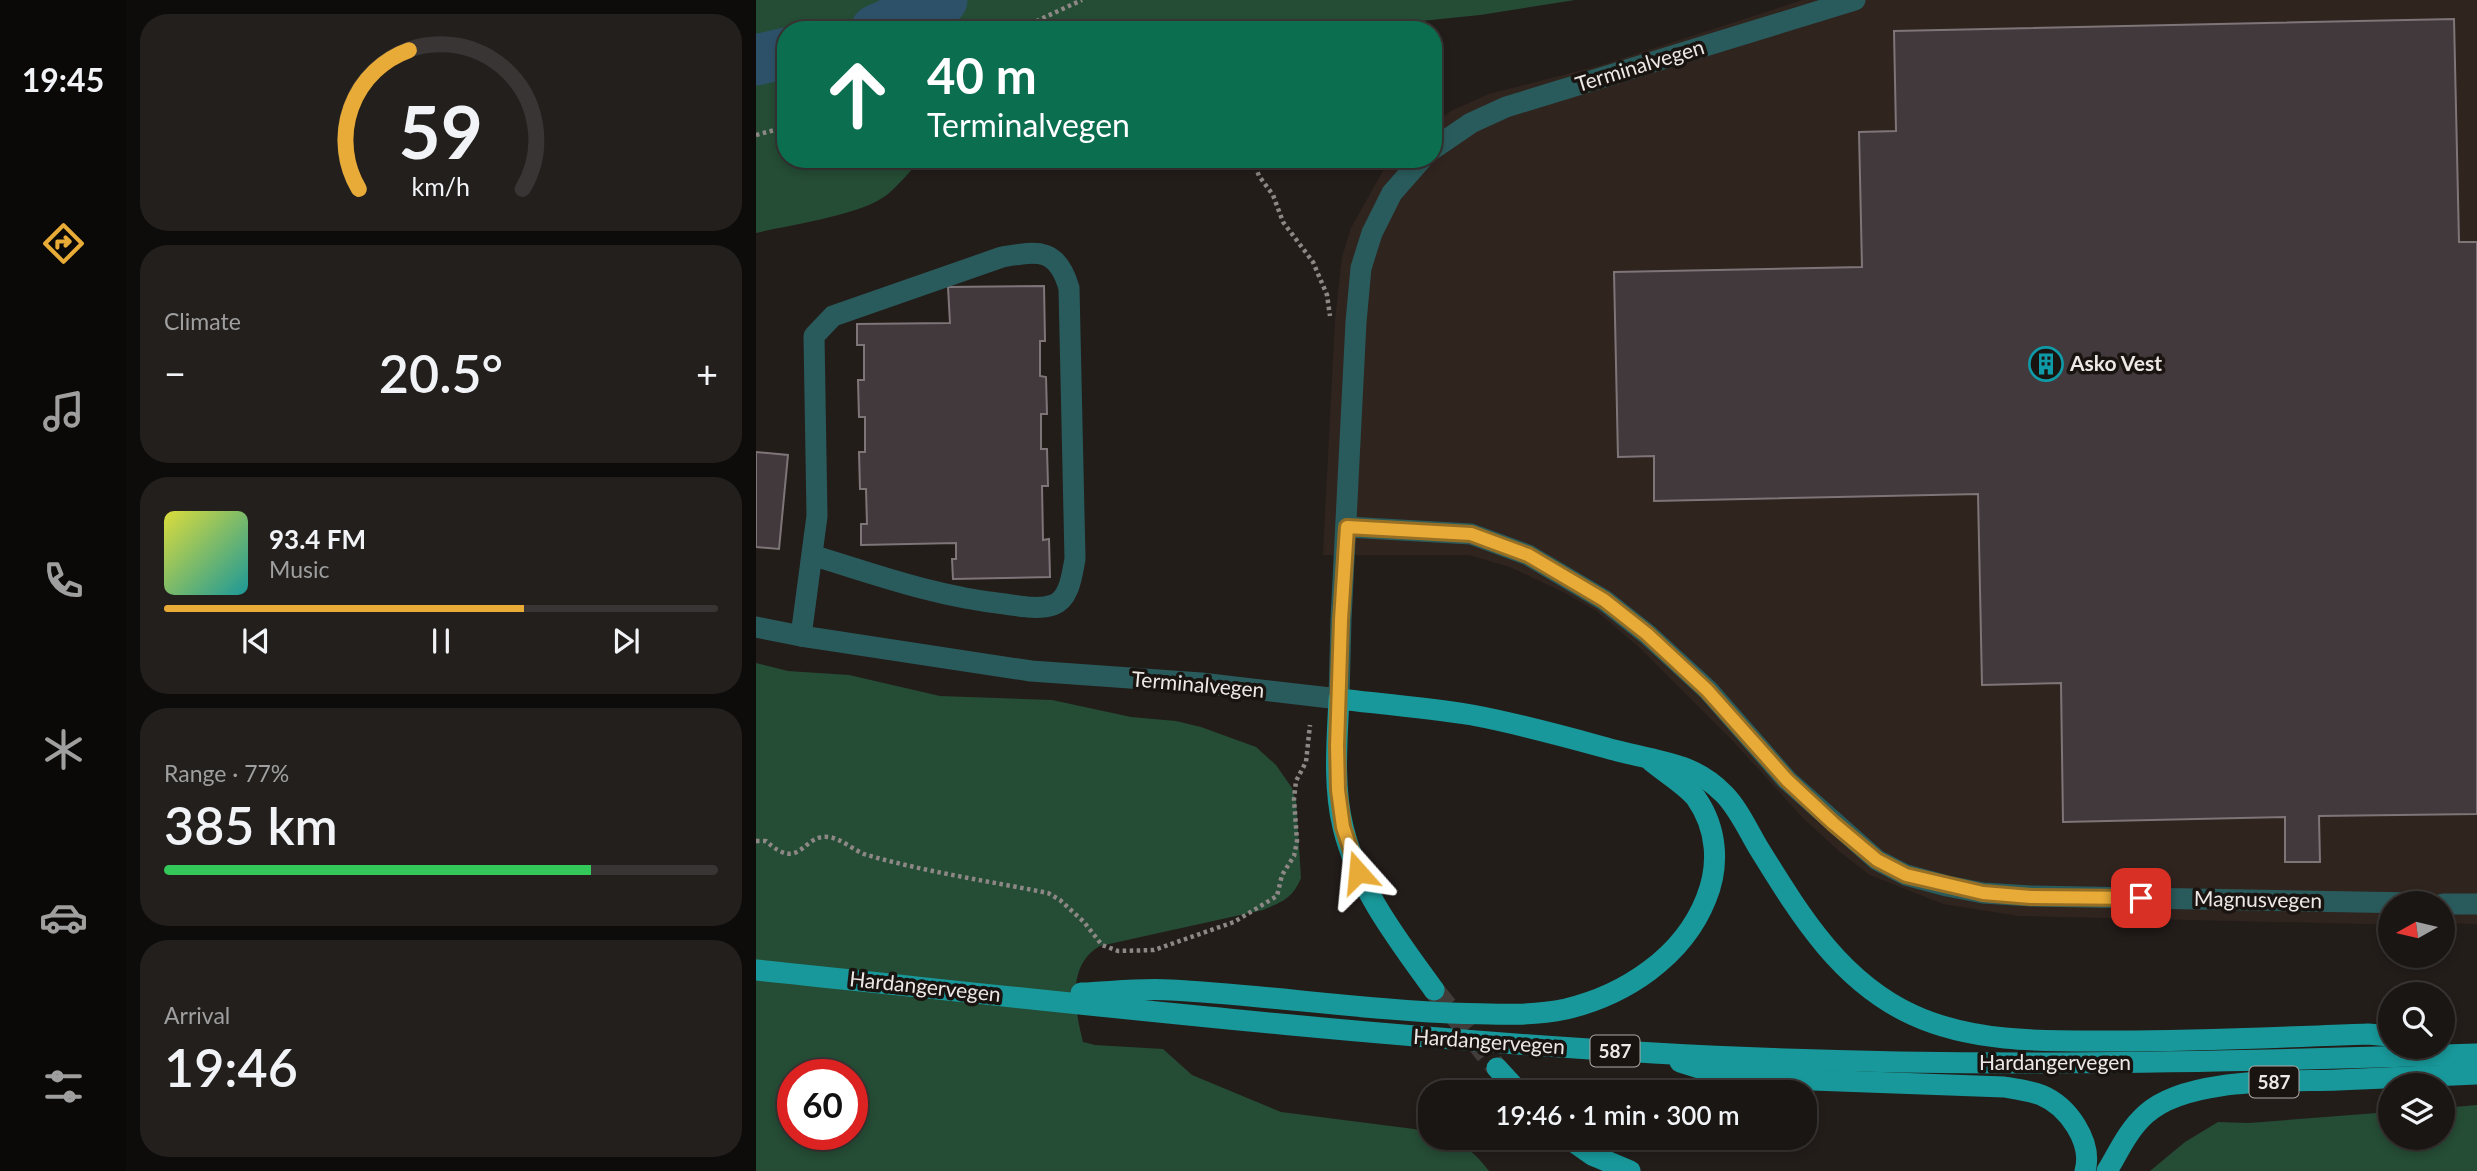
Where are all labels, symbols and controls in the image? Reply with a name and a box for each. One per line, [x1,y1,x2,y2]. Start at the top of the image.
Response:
street label: Terminalvegen [1572,33,1707,96]
text: 40 m [927,46,1037,104]
icon: ahead [812,49,903,140]
text: 19:45 [22,60,104,99]
text: 59 [399,87,483,175]
text: Terminalvegen [927,105,1130,144]
text: km/h [412,171,470,201]
icon: directions [39,219,88,268]
text: Climate [164,307,241,335]
text: 20.5° [379,342,503,404]
building icon: Asko Vest [2027,345,2065,383]
text: − [164,350,186,396]
text: + [696,350,718,396]
place label: Asko Vest [2069,350,2162,375]
icon: music [39,387,88,436]
text: 93.4 FM [269,523,366,555]
text: Music [269,555,329,583]
icon: phone [39,556,88,605]
icon: previous [237,622,275,660]
icon: pause [422,622,460,660]
icon: next [607,622,645,660]
street label: Terminalvegen [1131,665,1266,702]
icon: climate [39,725,88,774]
text: Range · 77% [164,759,289,787]
text: 385 km [164,794,338,856]
position arrow [1321,835,1395,909]
pin [2111,868,2171,928]
icon: arrive [2122,879,2160,917]
street label: Magnusvegen [2194,885,2322,912]
north arrow [2378,891,2455,968]
map controls [2378,891,2455,1150]
icon: car [39,893,88,942]
street label: Hardangervegen [848,965,1002,1006]
button: search [2378,982,2455,1059]
text: Arrival [164,1001,230,1029]
street label: Hardangervegen [1412,1023,1566,1058]
text: 19:46 [164,1036,298,1098]
road number: 587 [1590,1036,1640,1066]
street label: Hardangervegen [1979,1049,2131,1074]
speed limit sign: 60 [777,1059,868,1150]
icon: filters [39,1062,88,1111]
road number: 587 [2250,1066,2298,1098]
button: layers [2378,1073,2455,1150]
text: 19:46 · 1 min · 300 m [1495,1099,1740,1131]

